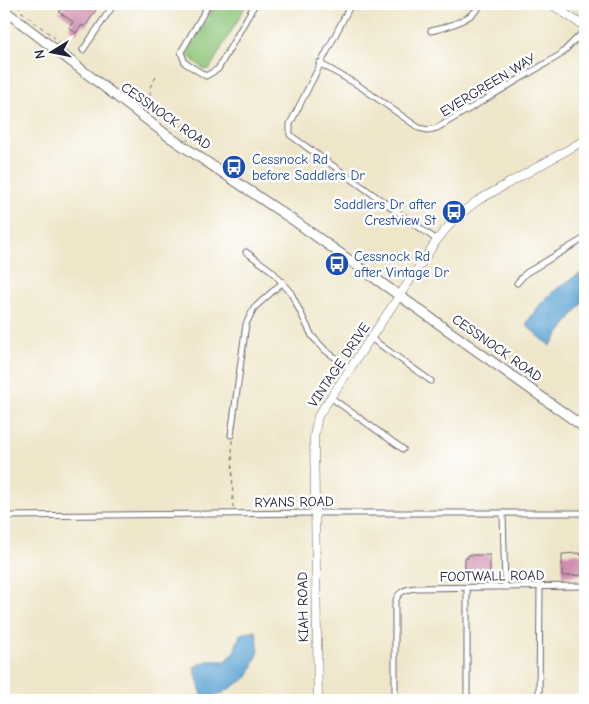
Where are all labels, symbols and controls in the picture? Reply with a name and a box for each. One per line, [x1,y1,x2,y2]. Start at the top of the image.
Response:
north arrow [28,28,78,78]
text: N [31,48,49,60]
street label: EVERGREEN WAY [437,49,540,120]
street label: CESSNOCK ROAD [118,79,214,153]
place label: Cessnock Rd before Saddlers Dr [252,151,365,184]
bus stop icon: Cessnock Rd before Saddlers Dr [221,154,247,180]
place label: Saddlers Dr after Crestview St [334,196,437,229]
bus stop icon: Saddlers Dr after Crestview St [441,199,467,225]
place label: Cessnock Rd after Vintage Dr [354,248,449,281]
bus stop icon: Cessnock Rd after Vintage Dr [324,251,350,277]
street label: CESSNOCK ROAD [449,311,545,385]
street label: VINTAGE DRIVE [305,320,373,410]
street label: RYANS ROAD [254,493,334,511]
street label: FOOTWALL ROAD [439,567,545,585]
street label: KIAH ROAD [294,571,312,642]

